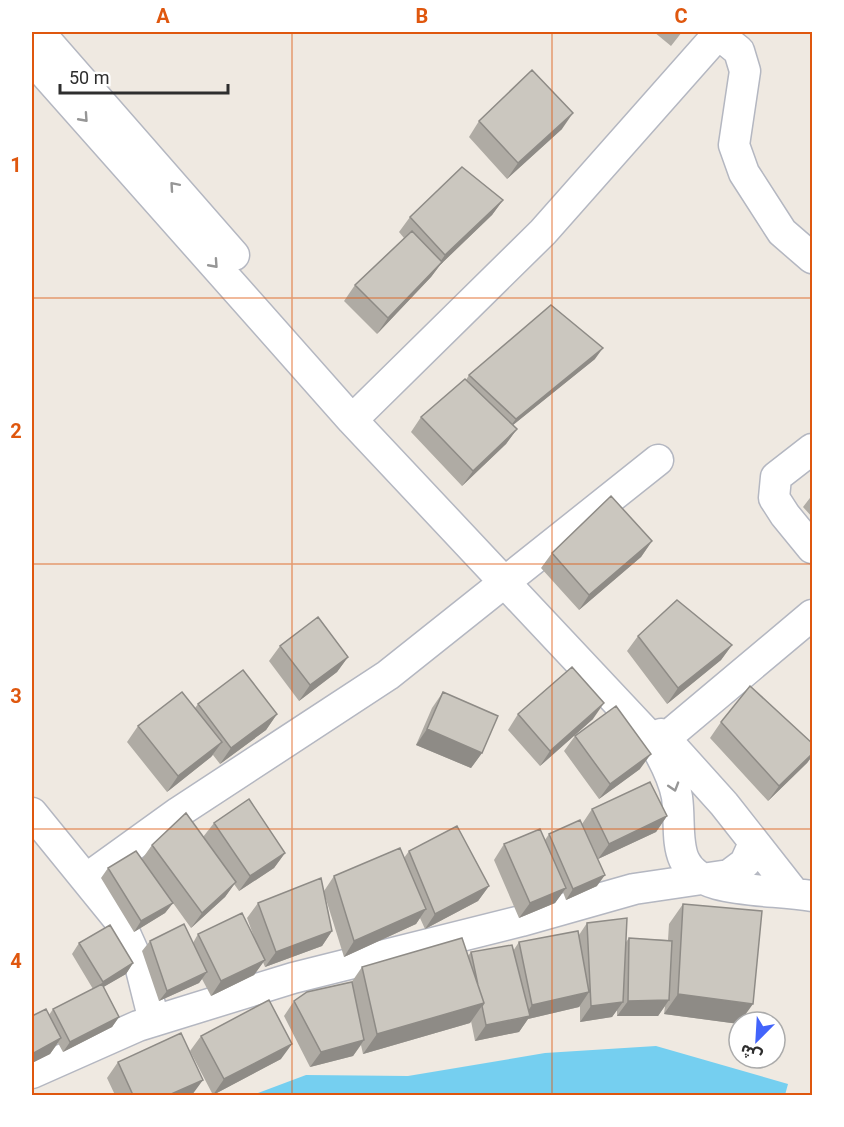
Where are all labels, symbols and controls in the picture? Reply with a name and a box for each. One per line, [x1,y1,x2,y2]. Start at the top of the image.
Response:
text: A [156,4,170,28]
text: B [416,4,428,28]
text: C [674,4,688,28]
scale bar [60,57,228,95]
text: 50 m [69,67,109,88]
one-way arrow [77,111,88,122]
text: 1 [10,153,22,177]
one-way arrow [170,182,181,193]
one-way arrow [207,257,218,268]
text: 2 [10,419,22,443]
text: 3 [10,684,22,708]
one-way arrow [667,781,679,792]
text: 4 [10,949,22,973]
north arrow [727,1010,787,1070]
text: ش [737,1040,765,1066]

